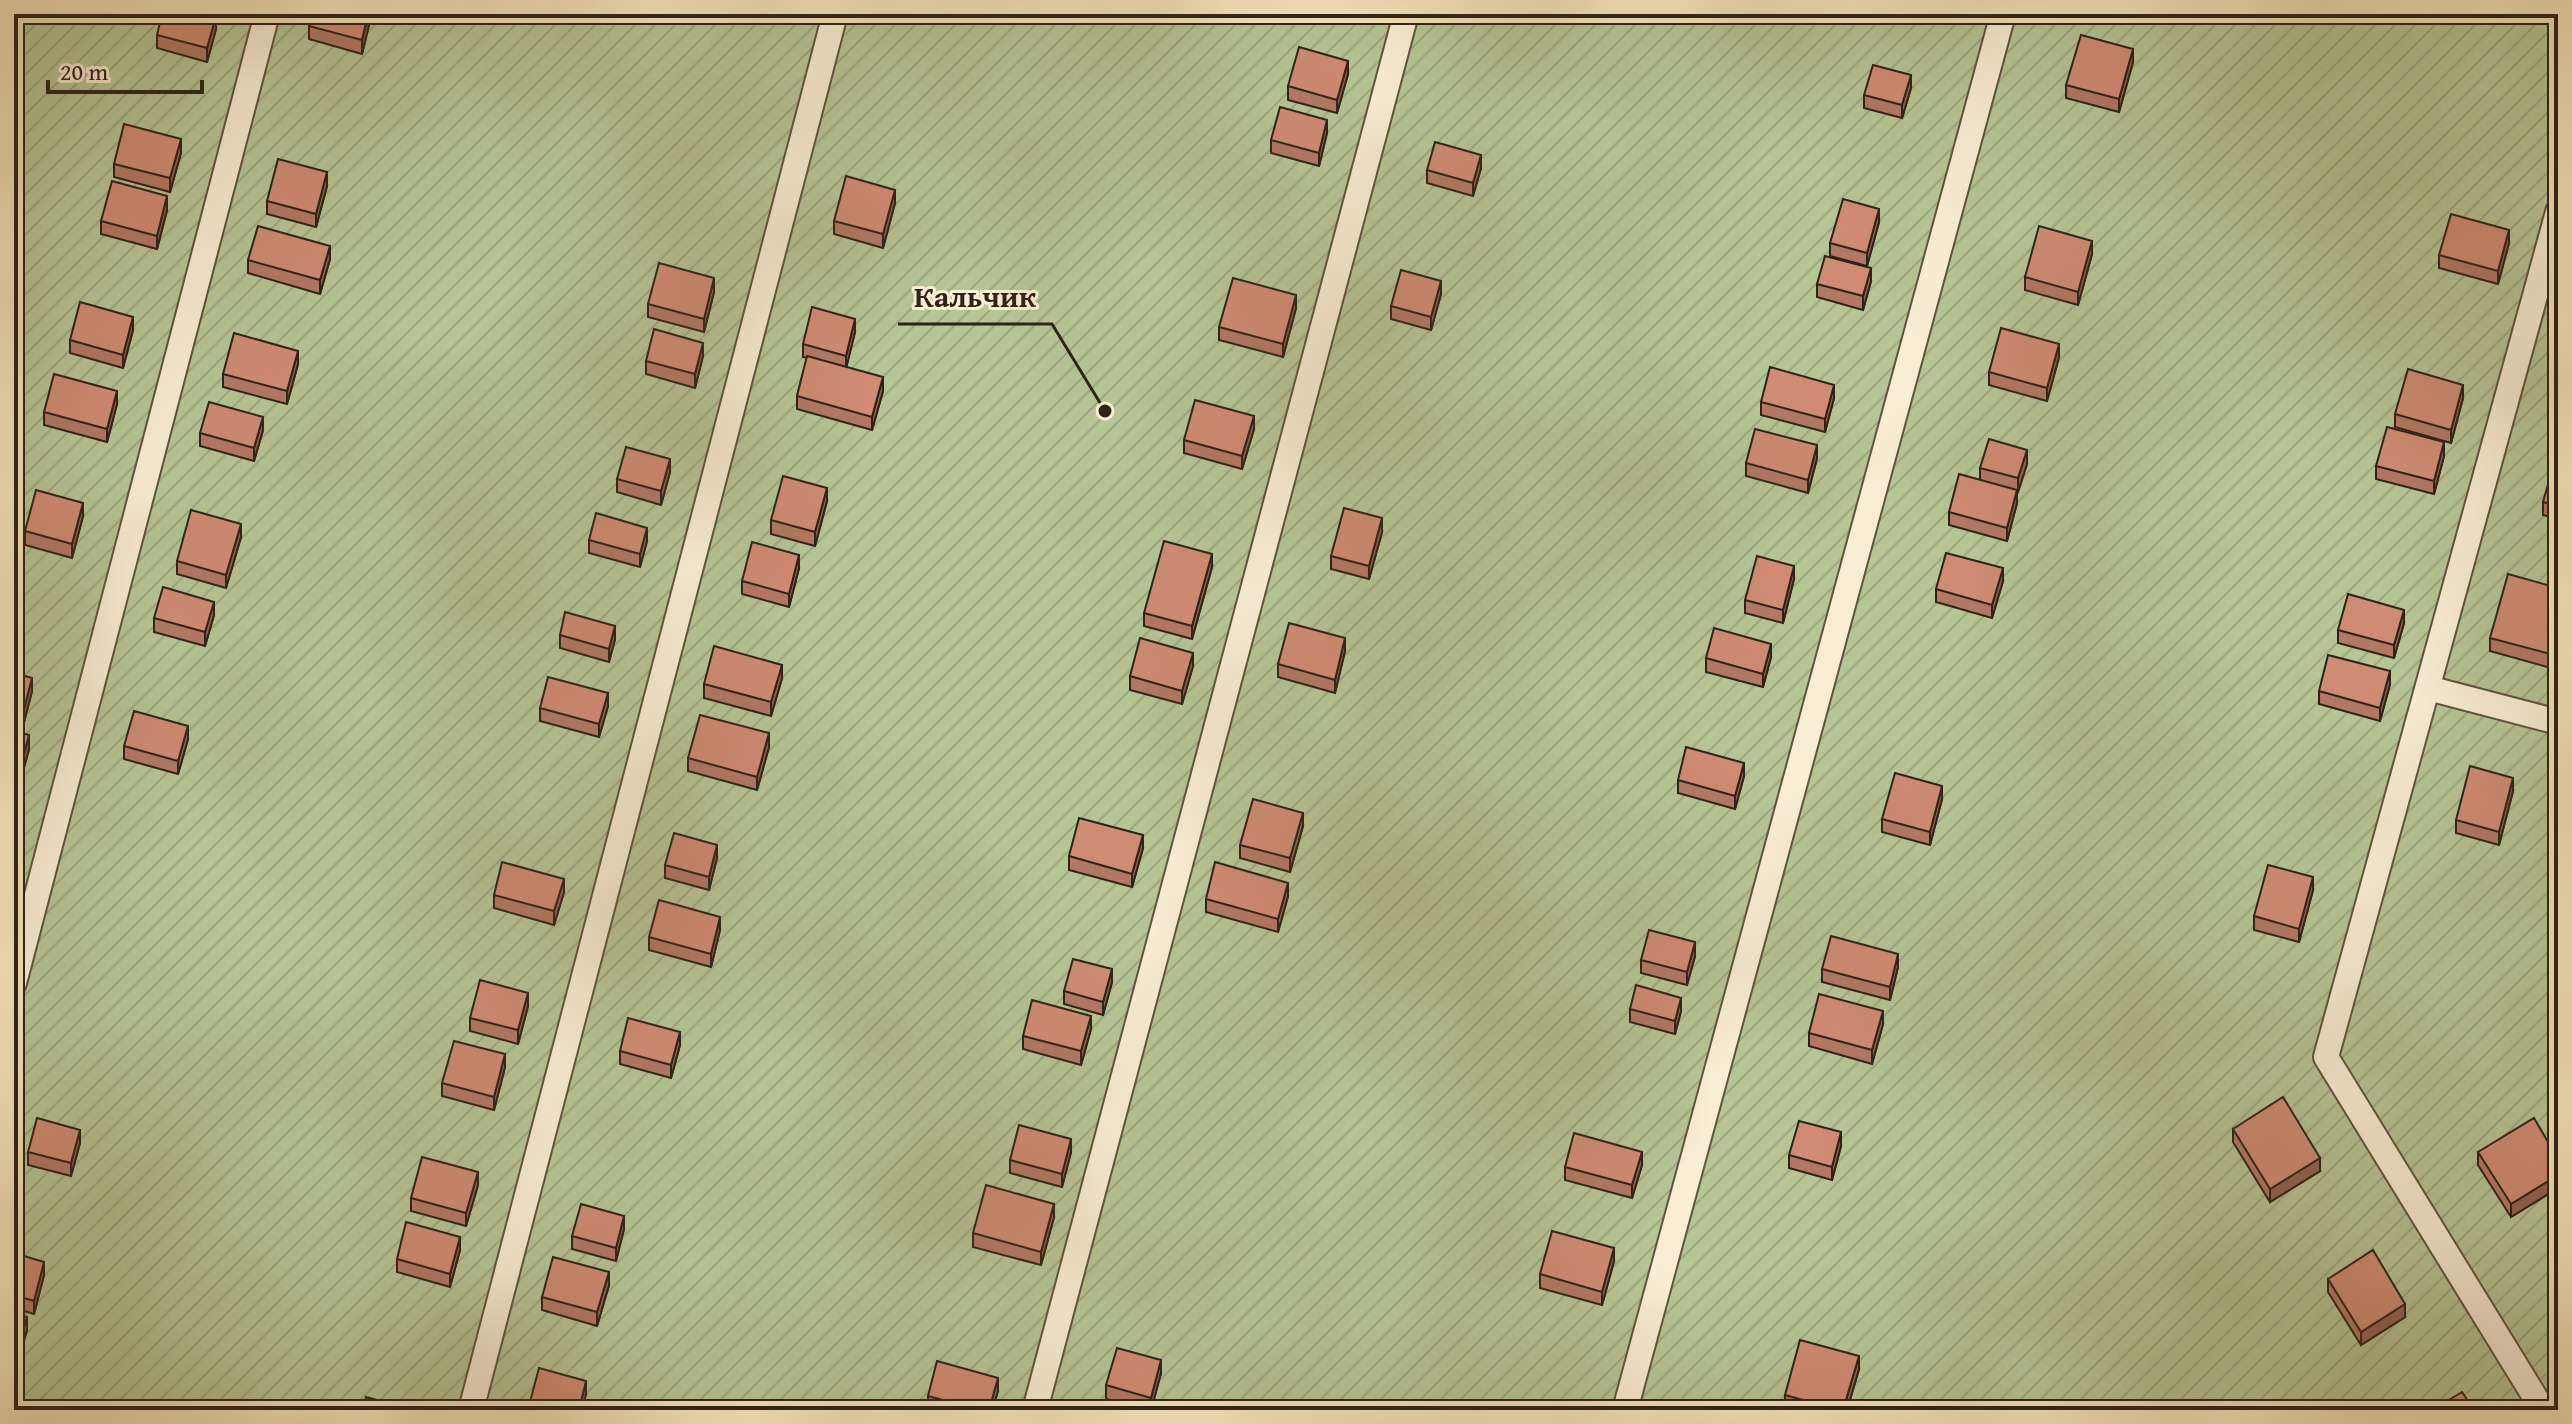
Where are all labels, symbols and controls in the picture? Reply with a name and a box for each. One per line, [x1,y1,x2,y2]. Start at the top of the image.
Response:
scale bar [48,44,202,94]
text: 20 m [60,54,108,89]
callout: Кальчик [898,270,1052,324]
text: Кальчик [914,274,1037,318]

